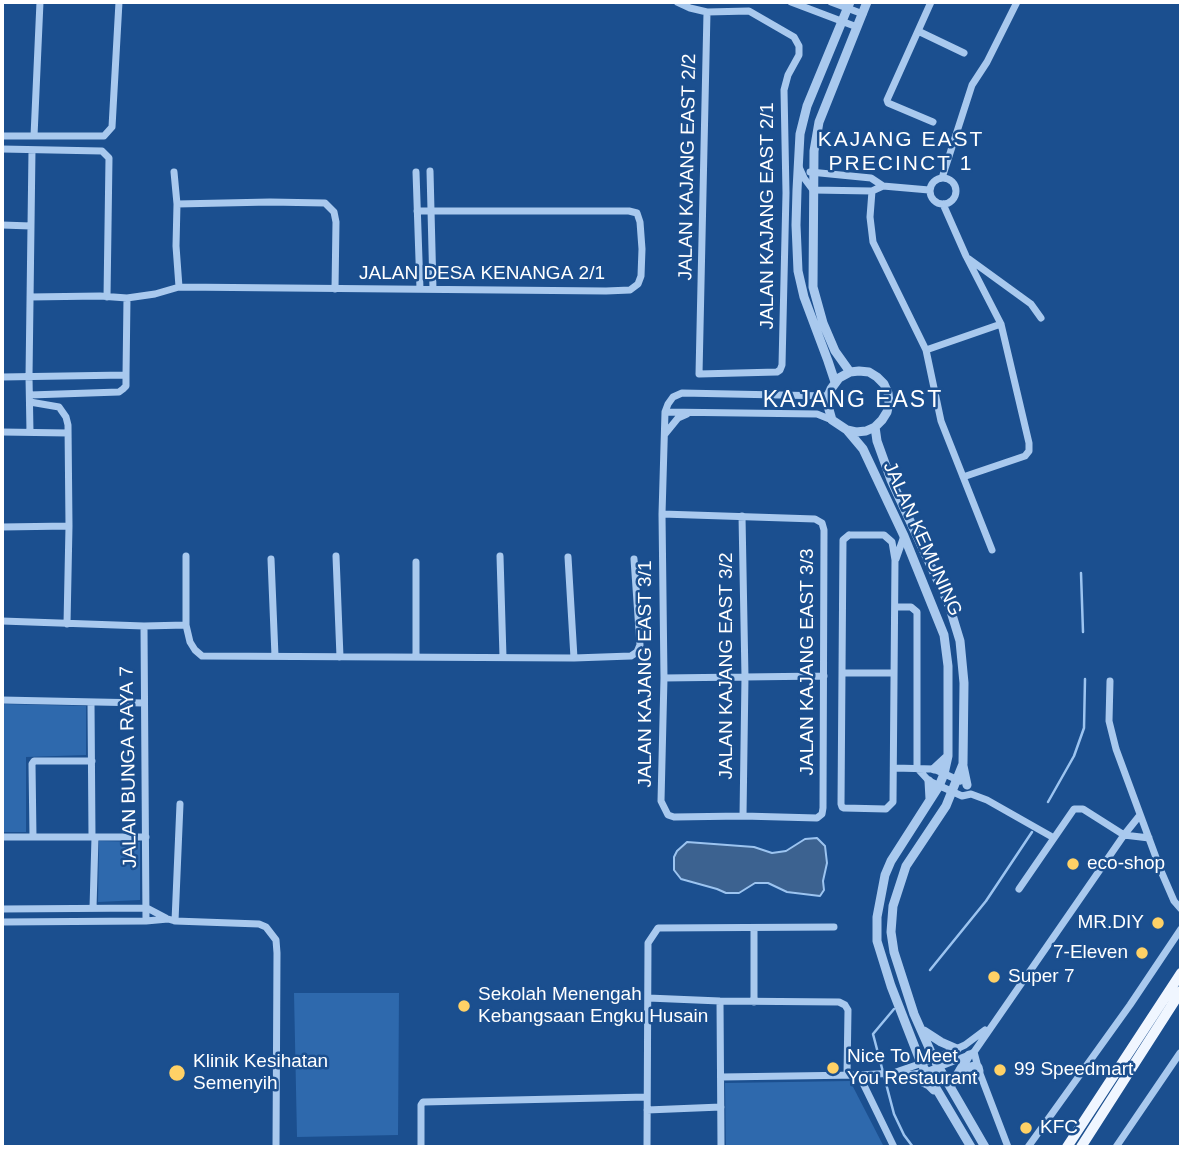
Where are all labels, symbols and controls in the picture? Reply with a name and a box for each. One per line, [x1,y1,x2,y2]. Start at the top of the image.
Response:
street label: JALAN KAJANG EAST 2/2 [675,53,701,281]
street label: JALAN KAJANG EAST 2/1 [757,102,779,330]
district label: KAJANG EAST PRECINCT 1 [819,127,983,177]
street label: JALAN DESA KENANGA 2/1 [359,263,605,285]
district label: KAJANG EAST [764,387,942,415]
street label: JALAN KEMUNING [878,458,966,620]
street label: JALAN KAJANG EAST 3/3 [797,548,819,776]
street label: JALAN KAJANG EAST 3/2 [716,552,738,780]
street label: JALAN KAJANG EAST 3/1 [635,560,657,788]
street label: JALAN BUNGA RAYA 7 [116,666,142,868]
place label: eco-shop [1087,853,1165,875]
marker: eco-shop [1065,856,1081,872]
place label: MR.DIY [1078,912,1144,934]
marker: MR.DIY [1150,915,1166,931]
place label: 7-Eleven [1053,942,1128,964]
marker: 7-Eleven [1134,945,1150,961]
place label: Super 7 [1008,966,1075,988]
marker: Super 7 [986,969,1002,985]
place label: Sekolah Menengah Kebangsaan Engku Husain [478,984,708,1028]
marker: Sekolah Menengah Kebangsaan Engku Husain [456,998,472,1014]
place label: Nice To Meet You Restaurant [847,1046,977,1090]
place label: Klinik Kesihatan Semenyih [193,1051,328,1095]
place label: 99 Speedmart [1014,1059,1133,1081]
marker: Nice To Meet You Restaurant [825,1060,841,1076]
marker: 99 Speedmart [992,1062,1008,1078]
marker: Klinik Kesihatan Semenyih [167,1063,187,1083]
place label: KFC [1040,1117,1078,1139]
marker: KFC [1018,1120,1034,1136]

